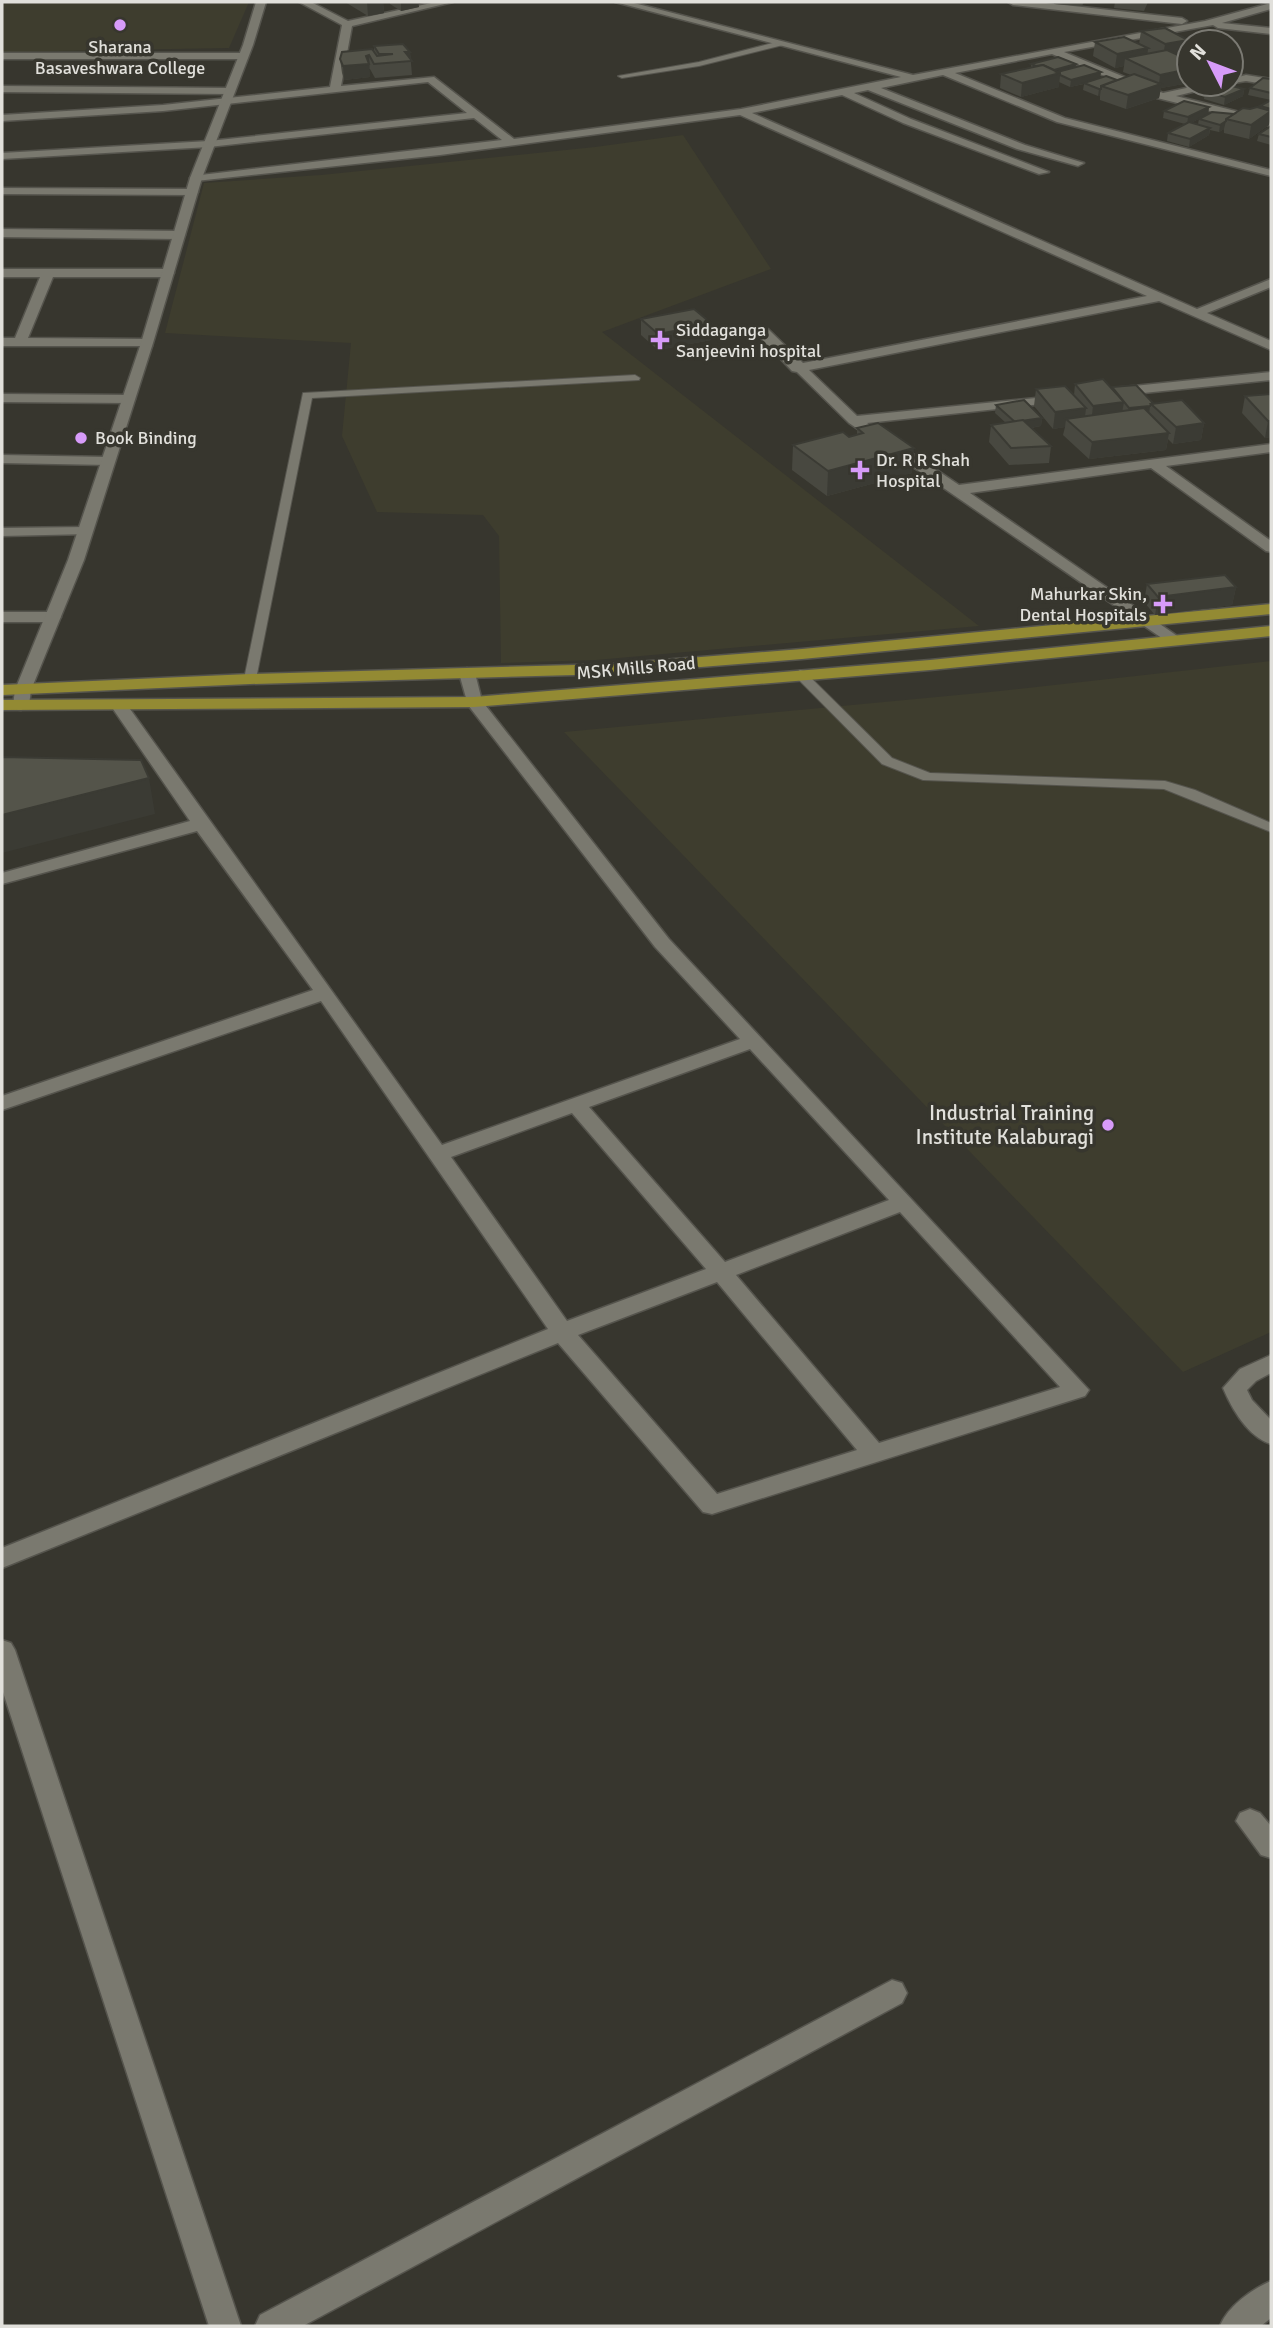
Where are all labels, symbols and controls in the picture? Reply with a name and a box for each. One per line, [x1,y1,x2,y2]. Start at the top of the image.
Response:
marker: Sharana Basaveshwara College [112,17,128,33]
north arrow [1175,28,1245,98]
place label: Sharana Basaveshwara College [35,36,205,79]
text: N [1185,39,1211,65]
place label: Siddaganga Sanjeevini hospital [676,319,821,362]
marker: Siddaganga Sanjeevini hospital [650,330,670,350]
place label: Book Binding [95,427,197,449]
marker: Book Binding [73,430,89,446]
place label: Dr. R R Shah Hospital [876,449,970,492]
marker: Dr. R R Shah Hospital [850,460,870,480]
place label: Mahurkar Skin, Dental Hospitals [1020,583,1147,626]
marker: Mahurkar Skin, Dental Hospitals [1153,594,1173,614]
street label: MSK Mills Road [576,652,696,684]
place label: Industrial Training Institute Kalaburagi [916,1100,1094,1150]
marker: Industrial Training Institute Kalaburagi [1100,1117,1116,1133]

